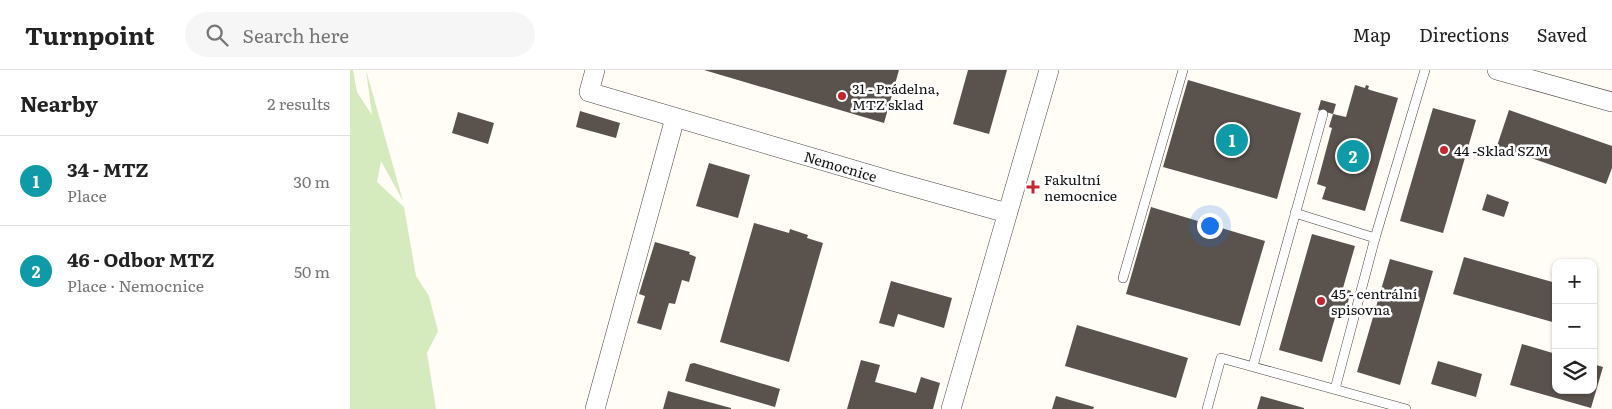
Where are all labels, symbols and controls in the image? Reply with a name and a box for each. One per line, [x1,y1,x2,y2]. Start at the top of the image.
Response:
search box [185,12,535,57]
text: Turnpoint [25,17,155,52]
icon: search [203,21,231,49]
text: Search here [243,21,349,49]
text: Map [1353,21,1391,48]
text: Directions [1419,21,1509,48]
text: Saved [1537,21,1587,48]
place label: 31 - Prádelna, MTZ sklad [852,78,940,114]
text: Nearby [20,87,98,118]
marker: 31 - Prádelna, MTZ sklad [836,90,848,102]
text: 2 results [267,91,330,115]
pin: 1 [1216,121,1248,159]
pin: 2 [1337,137,1369,175]
place label: 44 -Sklad SZM [1454,140,1549,160]
marker: 44 -Sklad SZM [1438,144,1450,156]
street label: Nemocnice [802,146,879,186]
text: 34 - MTZ [67,155,149,183]
text: 1 [33,169,39,193]
text: 30 m [293,169,330,193]
place label: Fakultní nemocnice [1044,169,1117,205]
marker: Fakultní nemocnice [1026,180,1040,194]
text: Place [67,183,107,207]
your location [1197,213,1223,239]
text: 46 - Odbor MTZ [67,245,214,273]
text: 2 [32,259,40,283]
text: 50 m [294,259,330,283]
map controls [1552,259,1597,394]
button: + [1552,259,1597,304]
text: Place · Nemocnice [67,273,204,297]
place label: 45 - centrální spisovna [1331,283,1418,319]
marker: 45 - centrální spisovna [1315,295,1327,307]
button: − [1552,304,1597,349]
button: layers [1552,349,1597,394]

